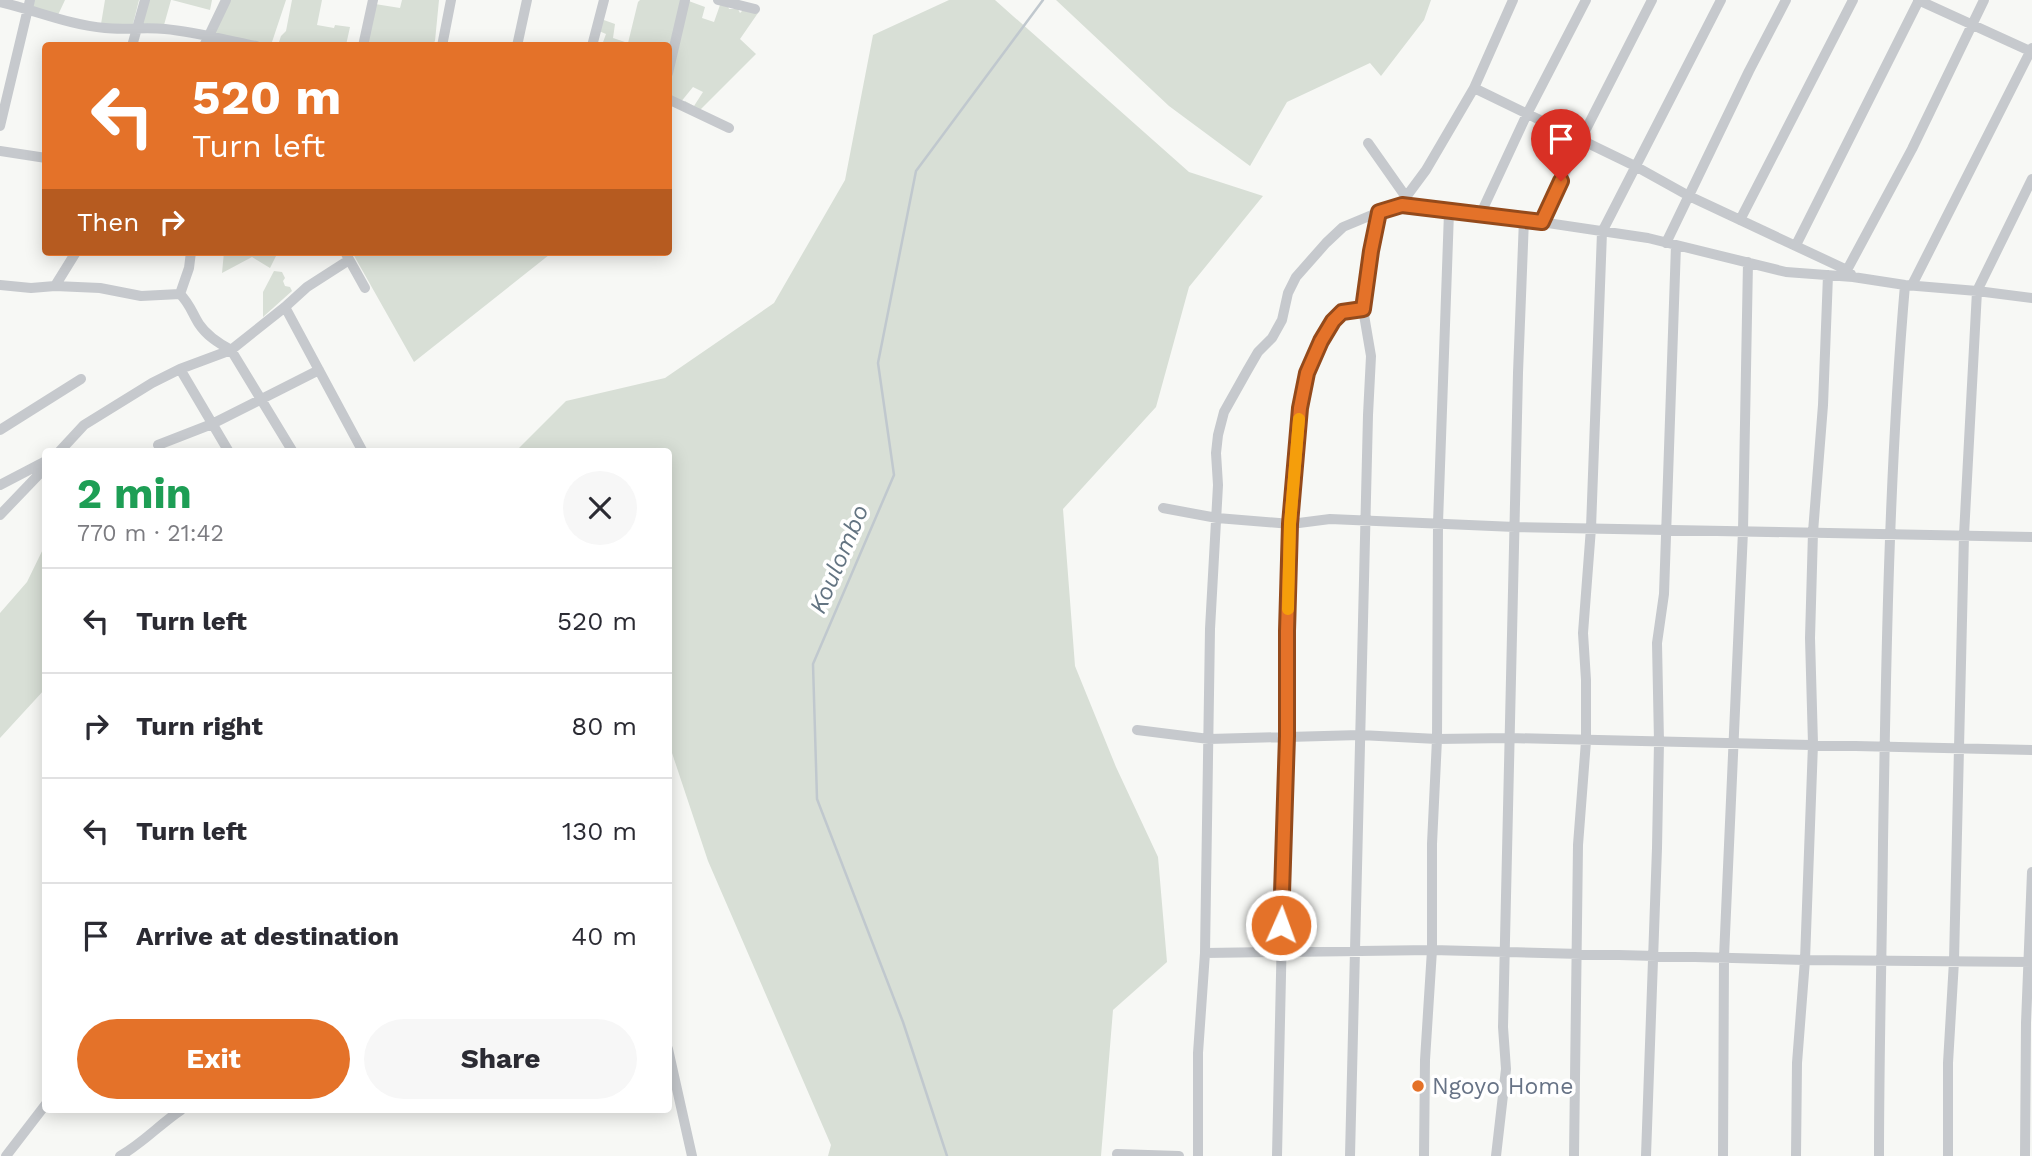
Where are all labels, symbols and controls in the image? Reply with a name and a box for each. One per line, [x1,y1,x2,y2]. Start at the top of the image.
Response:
text: 520 m [192,68,341,126]
icon: left [77,70,168,161]
pin [1531,109,1591,181]
icon: arrive [1542,120,1580,158]
text: Turn left [192,127,325,165]
icon: right [153,203,191,241]
text: Then [77,207,139,237]
text: 2 min [77,469,192,518]
button: close [563,471,637,545]
water label: Koulombo [804,500,874,618]
text: 770 m · 21:42 [77,520,224,547]
icon: left [77,602,115,640]
text: Turn left [136,606,247,636]
text: 520 m [557,606,637,636]
icon: right [77,707,115,745]
text: Turn right [136,711,263,741]
text: 80 m [571,711,637,741]
icon: left [77,812,115,850]
text: Turn left [136,816,247,846]
text: 130 m [562,816,637,846]
position arrow [1244,888,1318,962]
icon: arrive [77,917,115,955]
text: Arrive at destination [136,921,399,951]
text: 40 m [571,921,637,951]
button: Exit [77,1019,350,1099]
button: Share [364,1019,637,1099]
place label: Ngoyo Home [1432,1073,1574,1100]
marker: Ngoyo Home [1410,1078,1426,1094]

